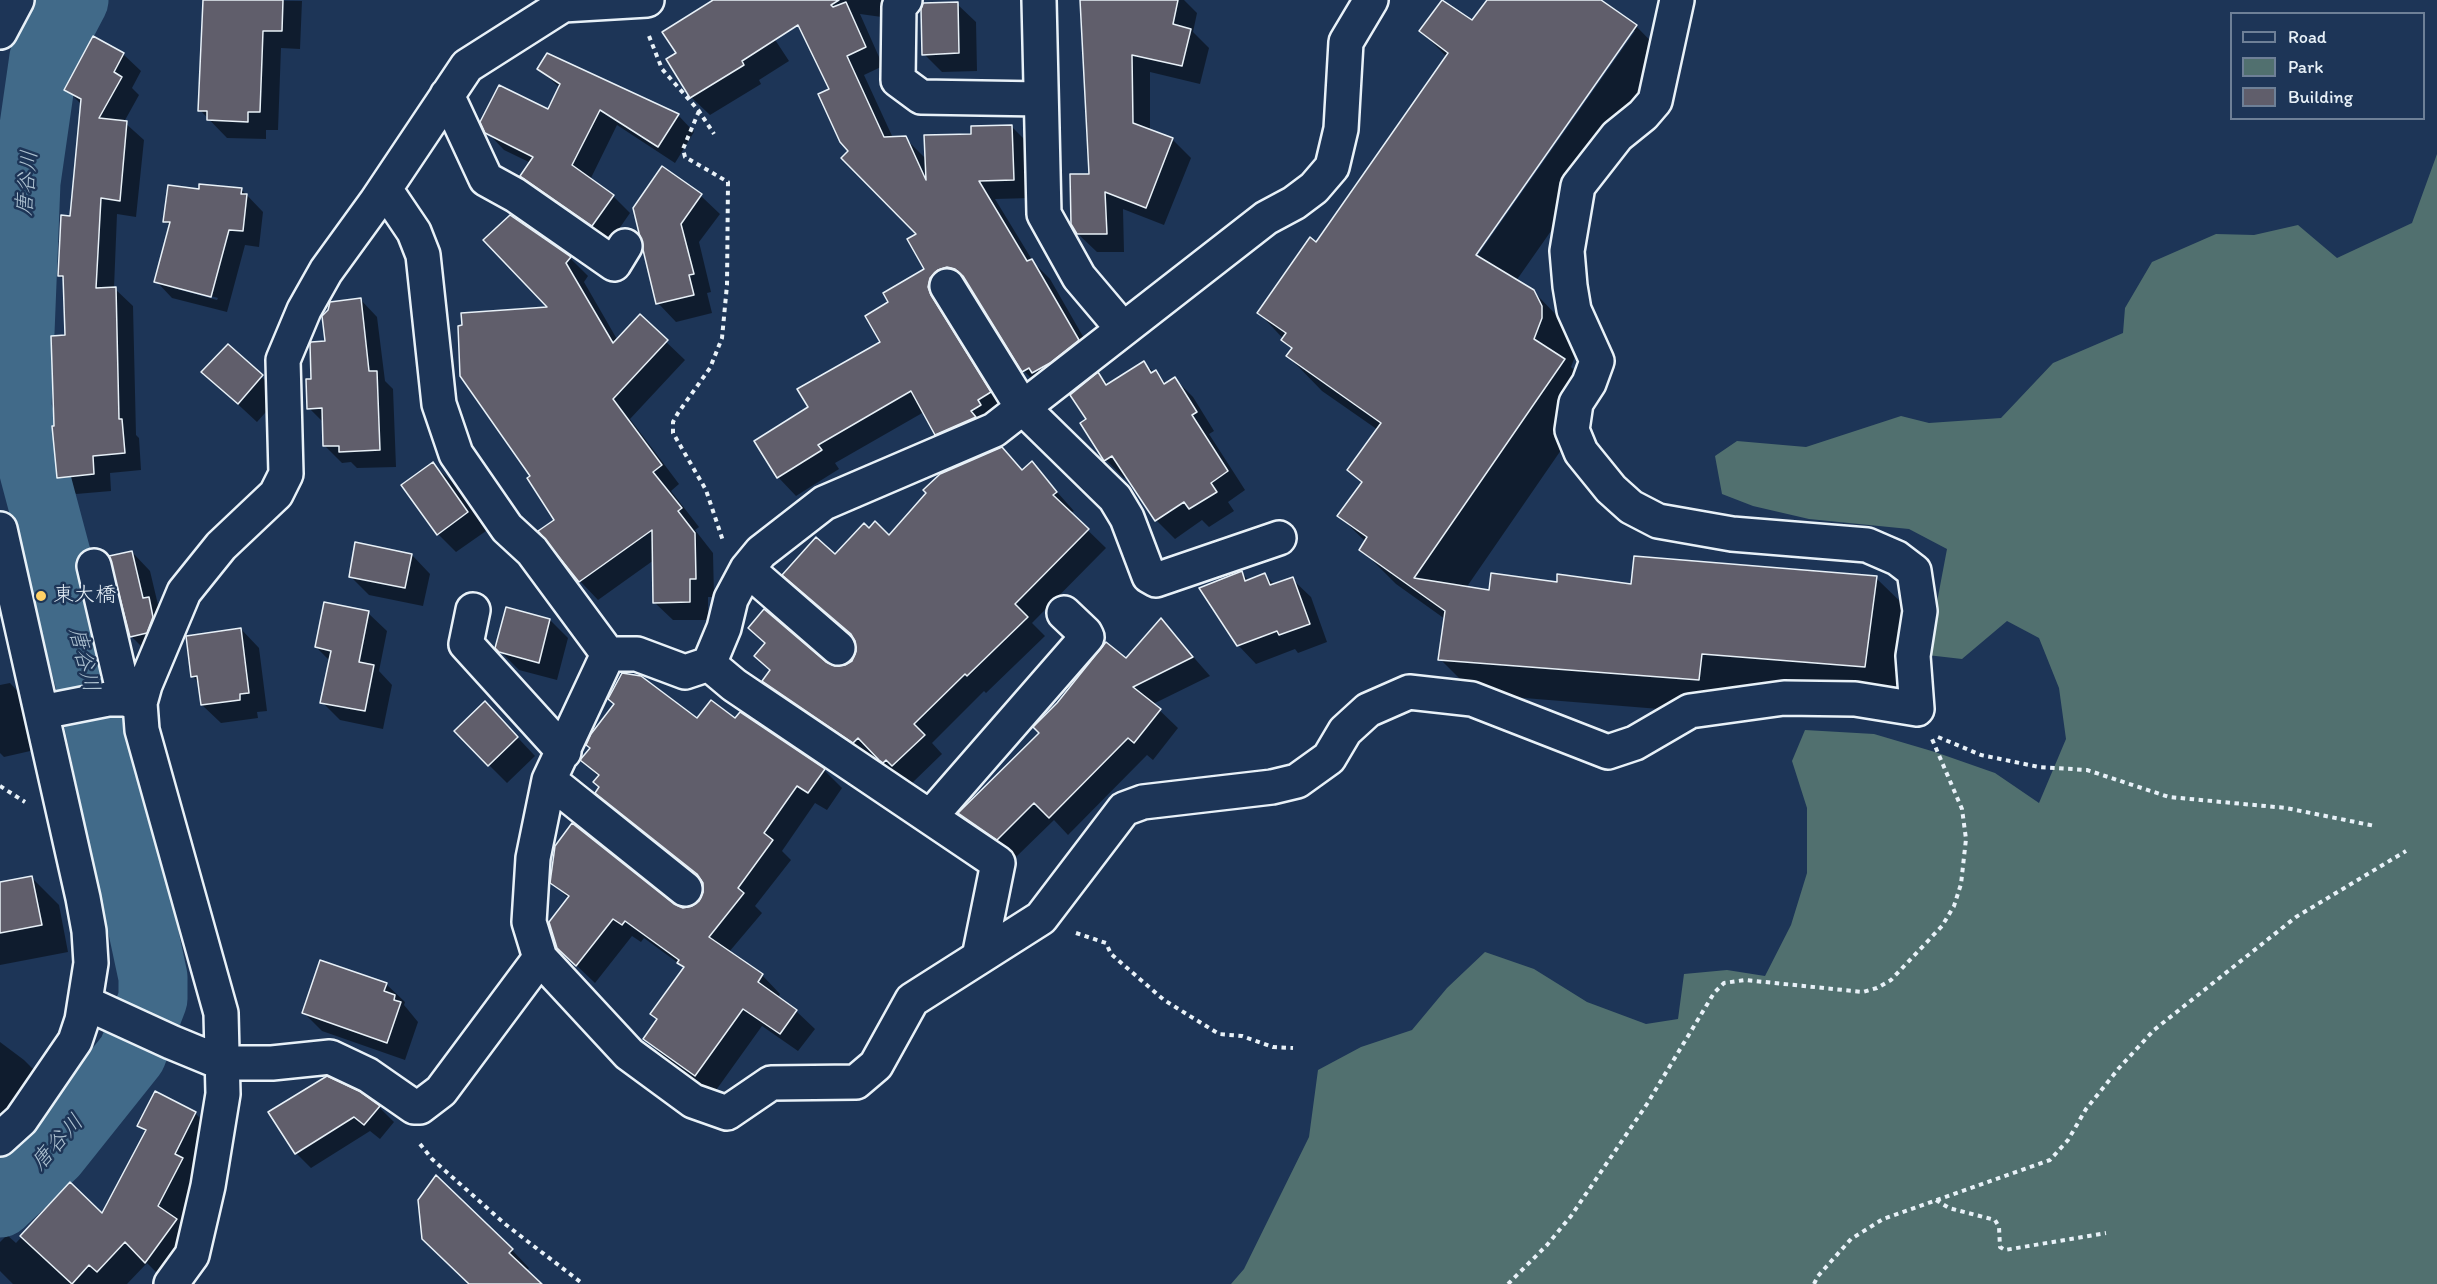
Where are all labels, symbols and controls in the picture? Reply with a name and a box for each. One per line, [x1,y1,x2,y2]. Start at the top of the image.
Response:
legend [2230,12,2425,120]
text: Road [2288,26,2327,48]
text: Park [2288,56,2323,78]
text: Building [2288,86,2353,108]
water label: 唐谷川 [12,149,44,217]
place label: 東大橋 [53,583,116,609]
marker: 東大橋 [34,589,48,603]
water label: 唐谷川 [62,625,104,695]
water label: 唐谷川 [26,1110,90,1176]

